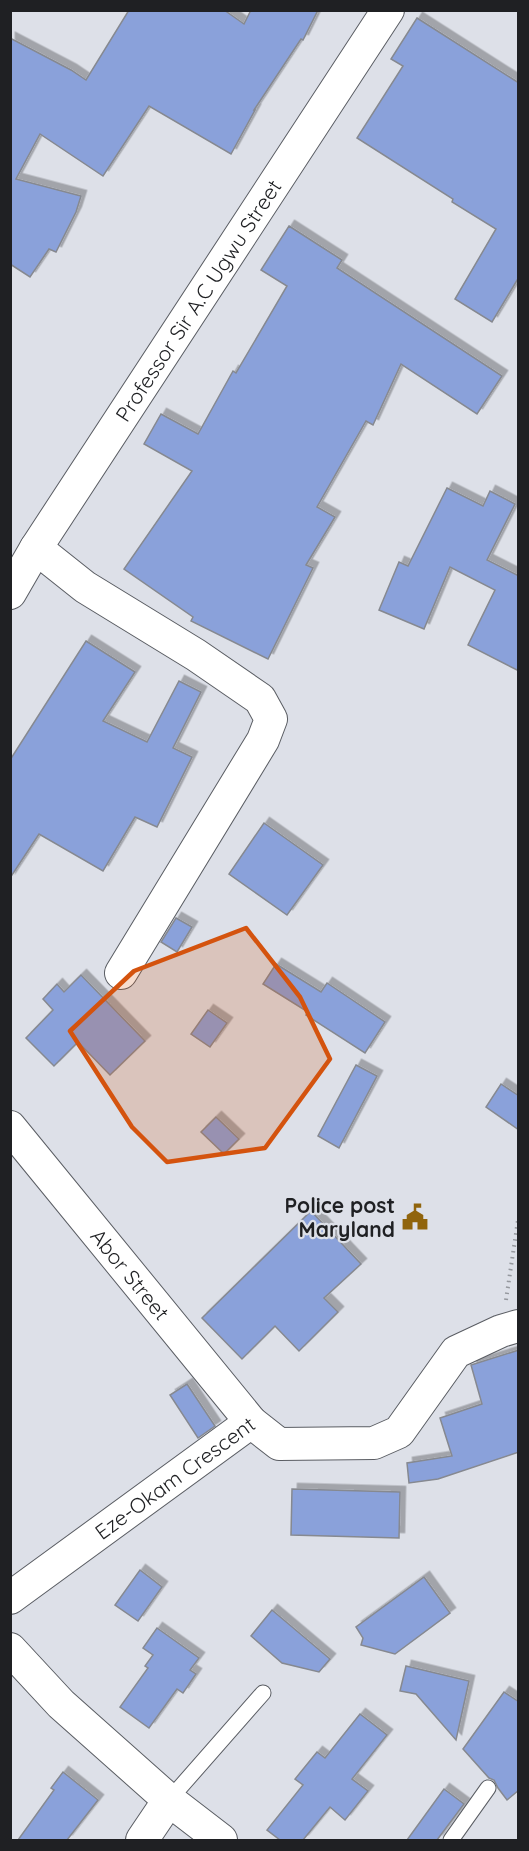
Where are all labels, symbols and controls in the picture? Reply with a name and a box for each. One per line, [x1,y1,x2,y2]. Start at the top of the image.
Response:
street label: Professor Sir A.C Ugwu Street [110,174,287,426]
place label: Police post Maryland [285,1192,395,1242]
public building icon: Police post Maryland [400,1202,430,1232]
street label: Abor Street [85,1223,175,1325]
street label: Eze-Okam Crescent [90,1411,260,1545]

